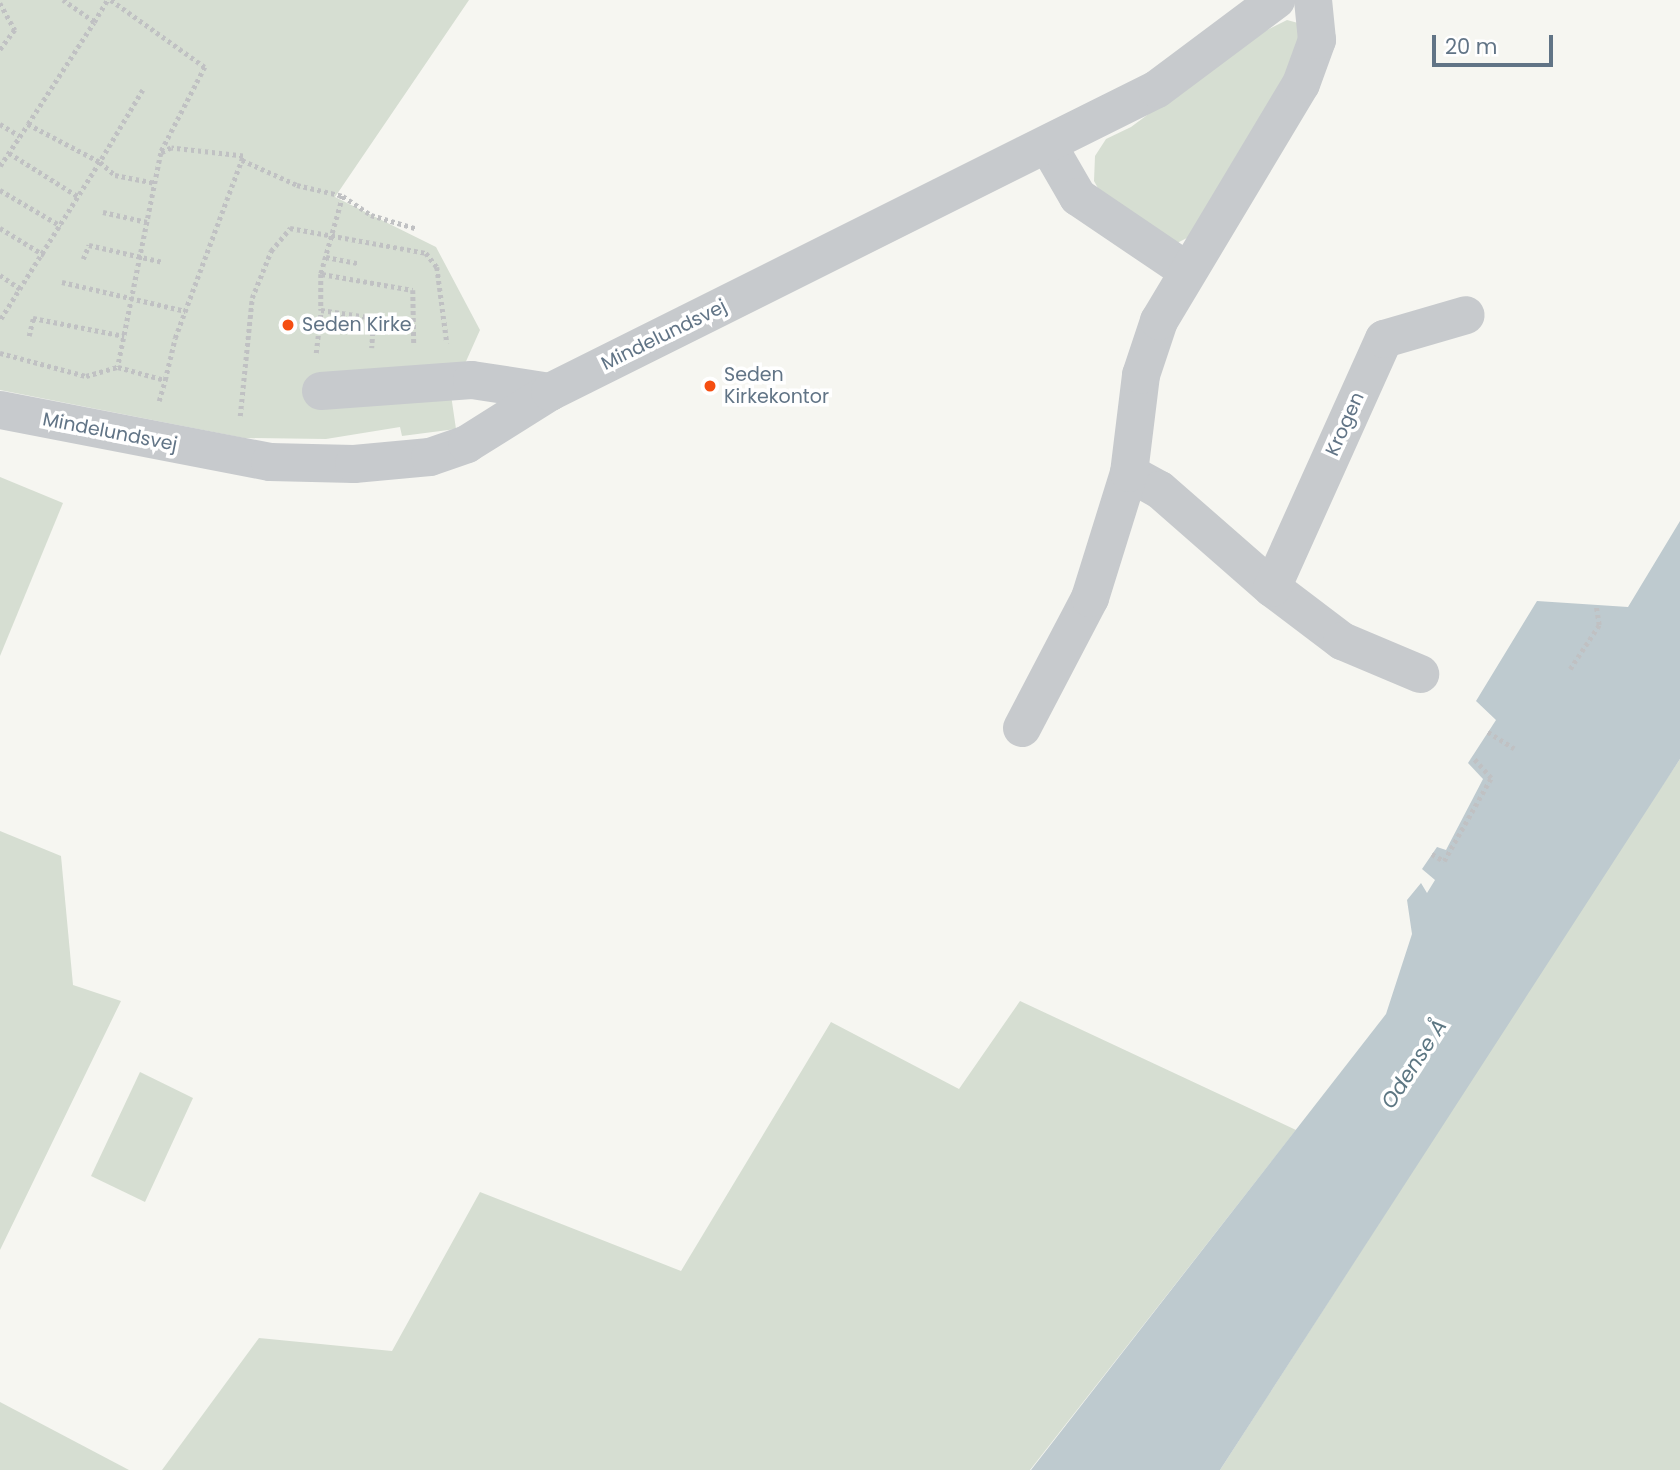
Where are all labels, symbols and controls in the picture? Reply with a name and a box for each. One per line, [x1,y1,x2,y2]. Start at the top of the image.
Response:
scale bar [1435,21,1556,65]
text: 20 m [1445,32,1498,61]
street label: Mindelundsvej [598,295,730,375]
place label: Seden Kirke [302,314,411,336]
marker: Seden Kirke [280,317,296,333]
place label: Seden Kirkekontor [724,364,829,408]
marker: Seden Kirkekontor [702,378,718,394]
street label: Krogen [1321,389,1369,459]
street label: Mindelundsvej [41,408,179,456]
water label: Odense Å [1376,1015,1452,1113]

